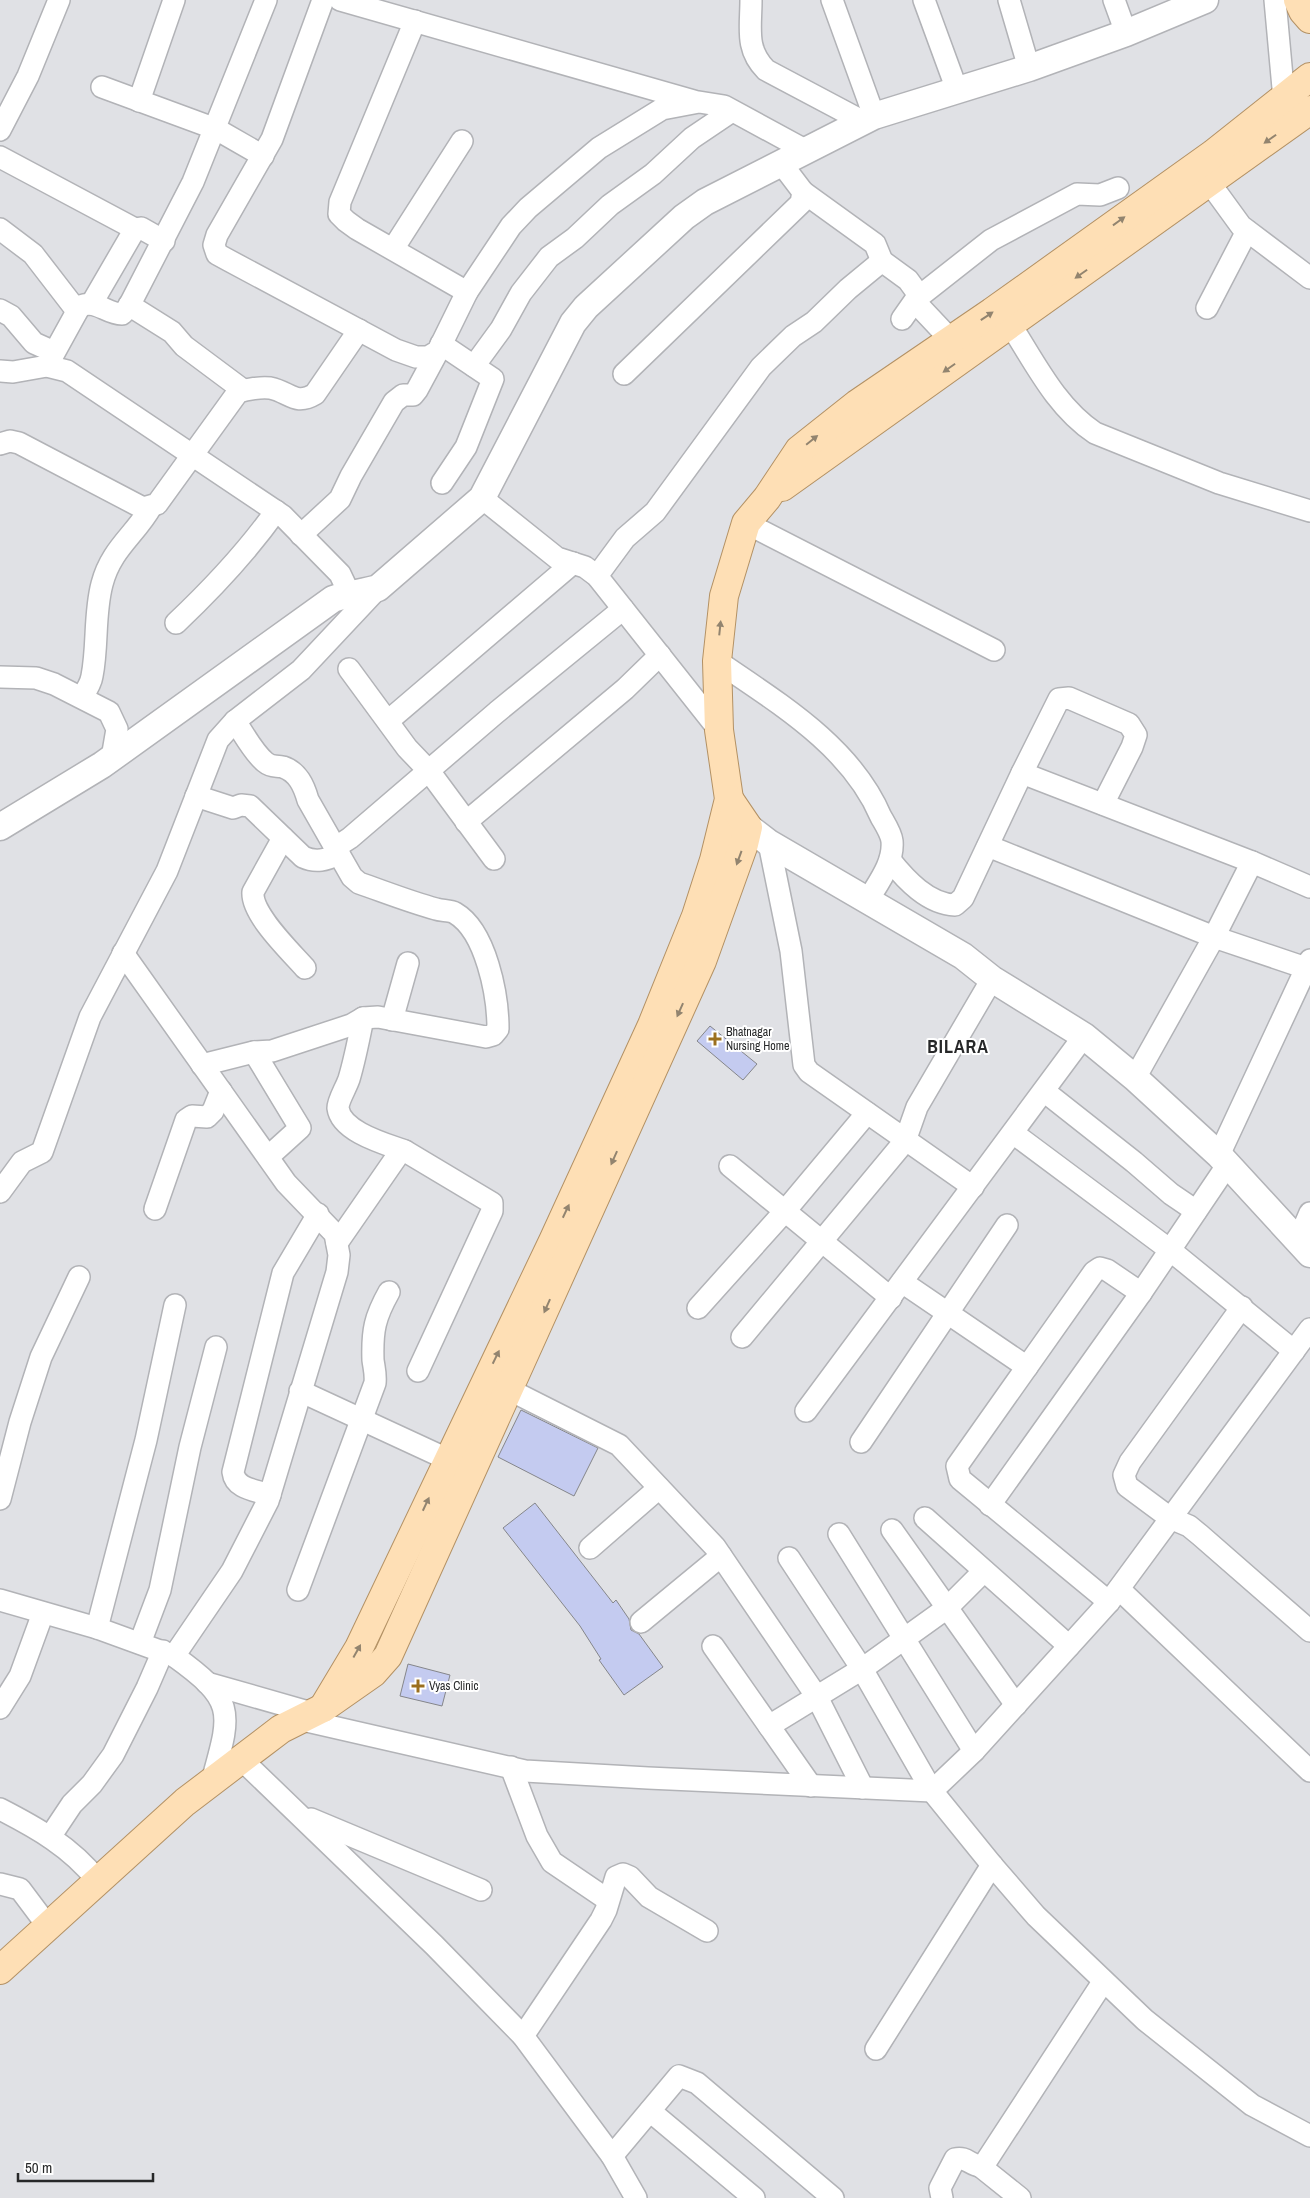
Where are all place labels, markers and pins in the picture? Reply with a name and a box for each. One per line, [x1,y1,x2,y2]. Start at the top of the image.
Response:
place label: Bhatnagar Nursing Home [726,1024,789,1054]
marker: Bhatnagar Nursing Home [708,1032,722,1046]
place label: Vyas Clinic [429,1678,478,1694]
marker: Vyas Clinic [411,1679,425,1693]

